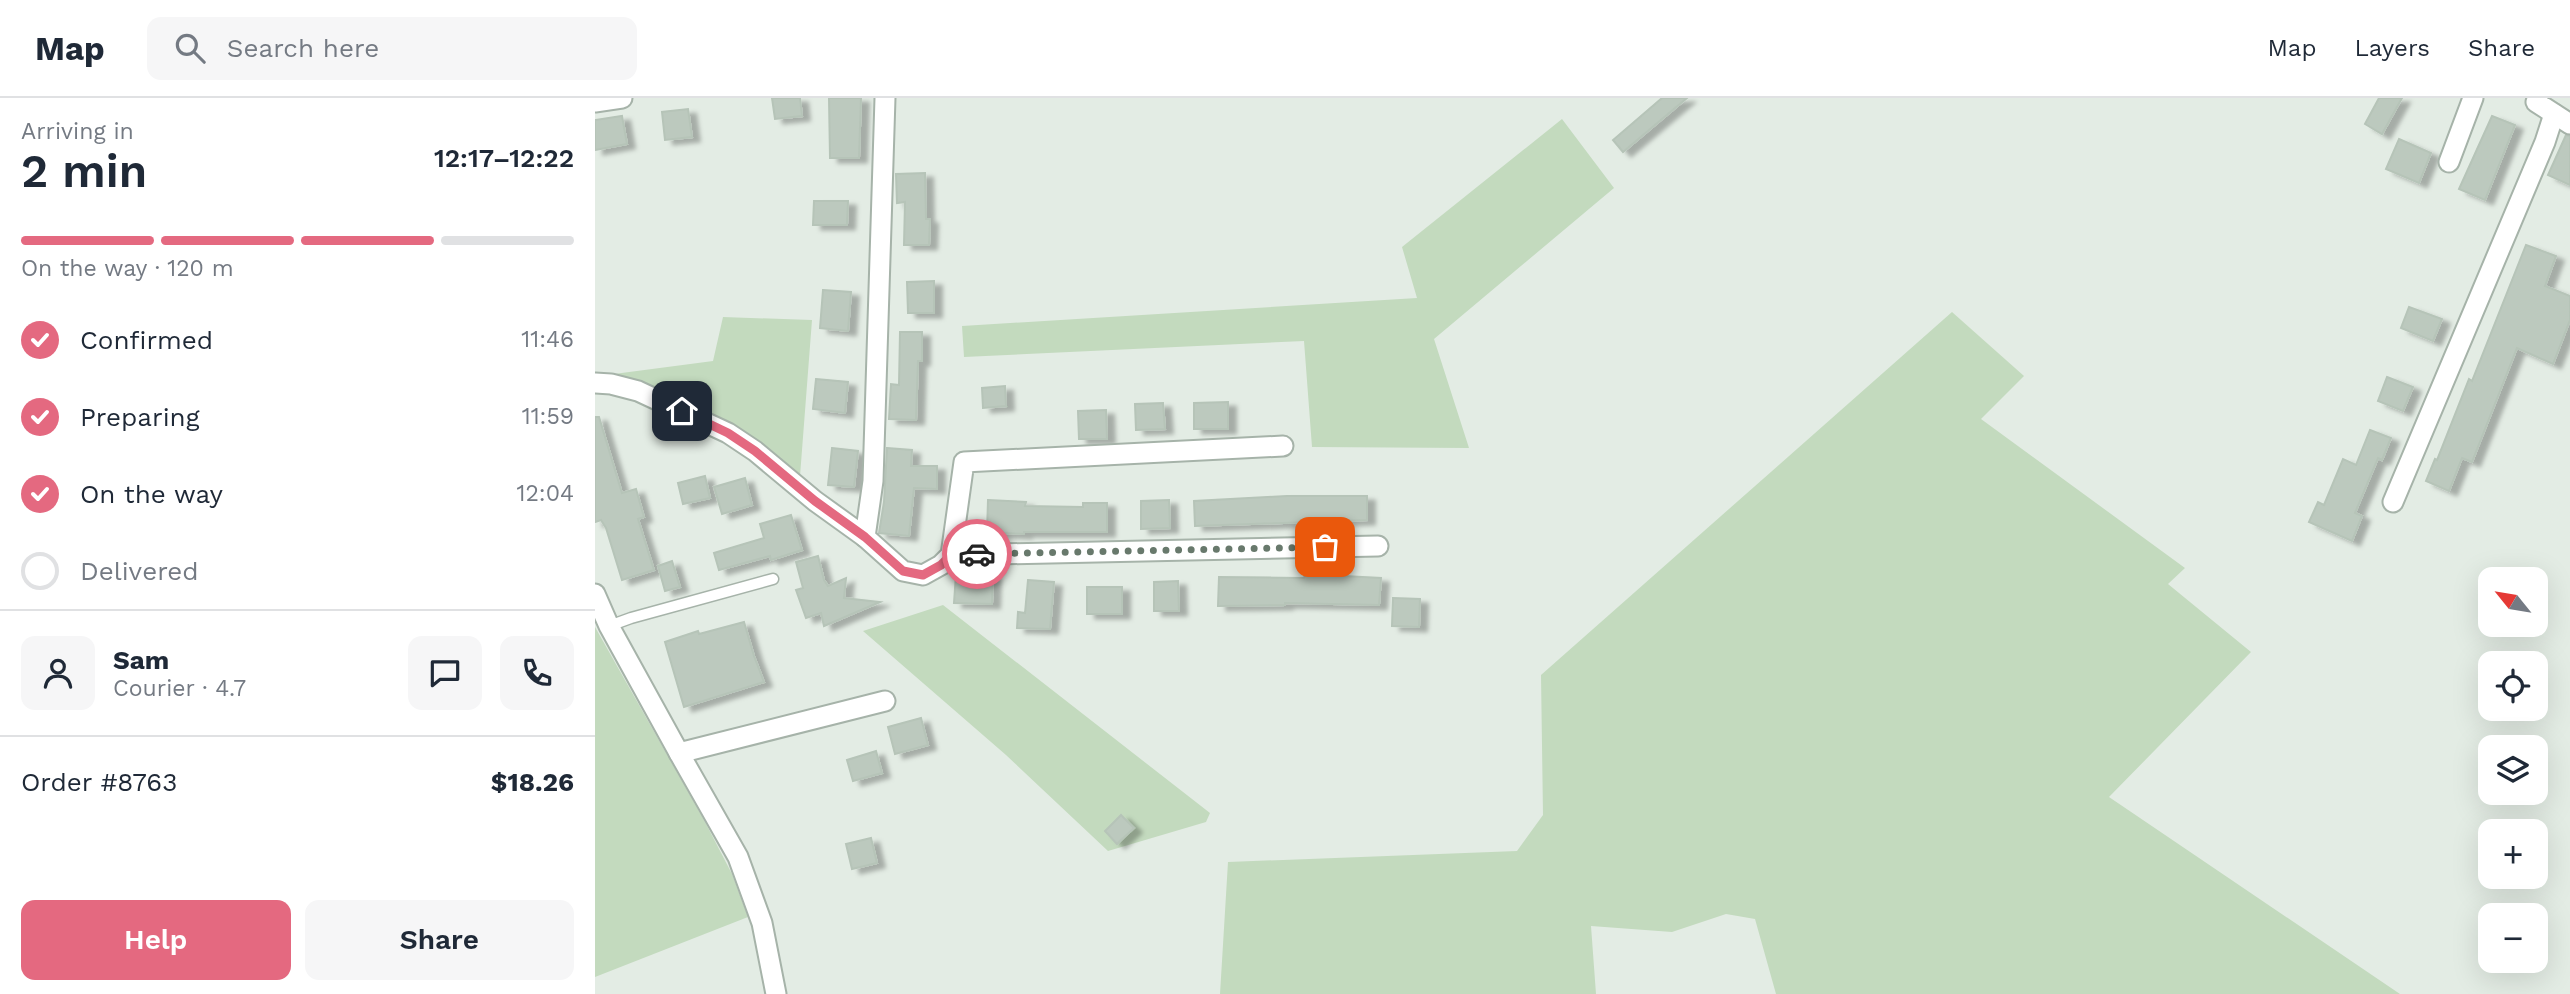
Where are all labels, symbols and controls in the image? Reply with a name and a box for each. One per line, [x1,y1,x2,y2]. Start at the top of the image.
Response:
search box [147,17,637,80]
text: Map [35,29,105,68]
icon: search [171,29,209,67]
text: Search here [227,33,379,63]
text: Map [2268,34,2316,62]
text: Layers [2354,34,2430,62]
text: Share [2468,34,2535,62]
text: Arriving in [21,118,134,145]
text: 12:17–12:22 [434,143,574,173]
text: 2 min [21,144,147,198]
text: On the way · 120 m [21,255,234,282]
icon: check [21,321,59,359]
text: Confirmed [80,325,213,355]
text: 11:46 [521,326,574,353]
pin [652,381,712,441]
icon: home [663,392,701,430]
icon: check [21,398,59,436]
text: Preparing [80,402,200,432]
text: 11:59 [522,403,574,430]
icon: check [21,475,59,513]
text: On the way [80,479,223,509]
text: 12:04 [516,480,574,507]
pin [1295,517,1355,577]
courier [942,519,1012,589]
icon: bag [1306,528,1344,566]
icon: car [958,535,996,573]
text: Delivered [80,556,199,586]
north arrow [2478,567,2548,637]
map controls [2478,567,2548,973]
button: person [21,636,95,710]
button: chat [408,636,482,710]
button: phone [500,636,574,710]
text: Sam [113,645,169,675]
button: locate [2478,651,2548,721]
text: Courier · 4.7 [113,675,246,702]
button: layers [2478,735,2548,805]
text: Order #8763 [21,767,177,797]
text: $18.26 [491,767,574,797]
button: + [2478,819,2548,889]
button: Help [21,900,291,980]
button: Share [305,900,574,980]
button: − [2478,903,2548,973]

